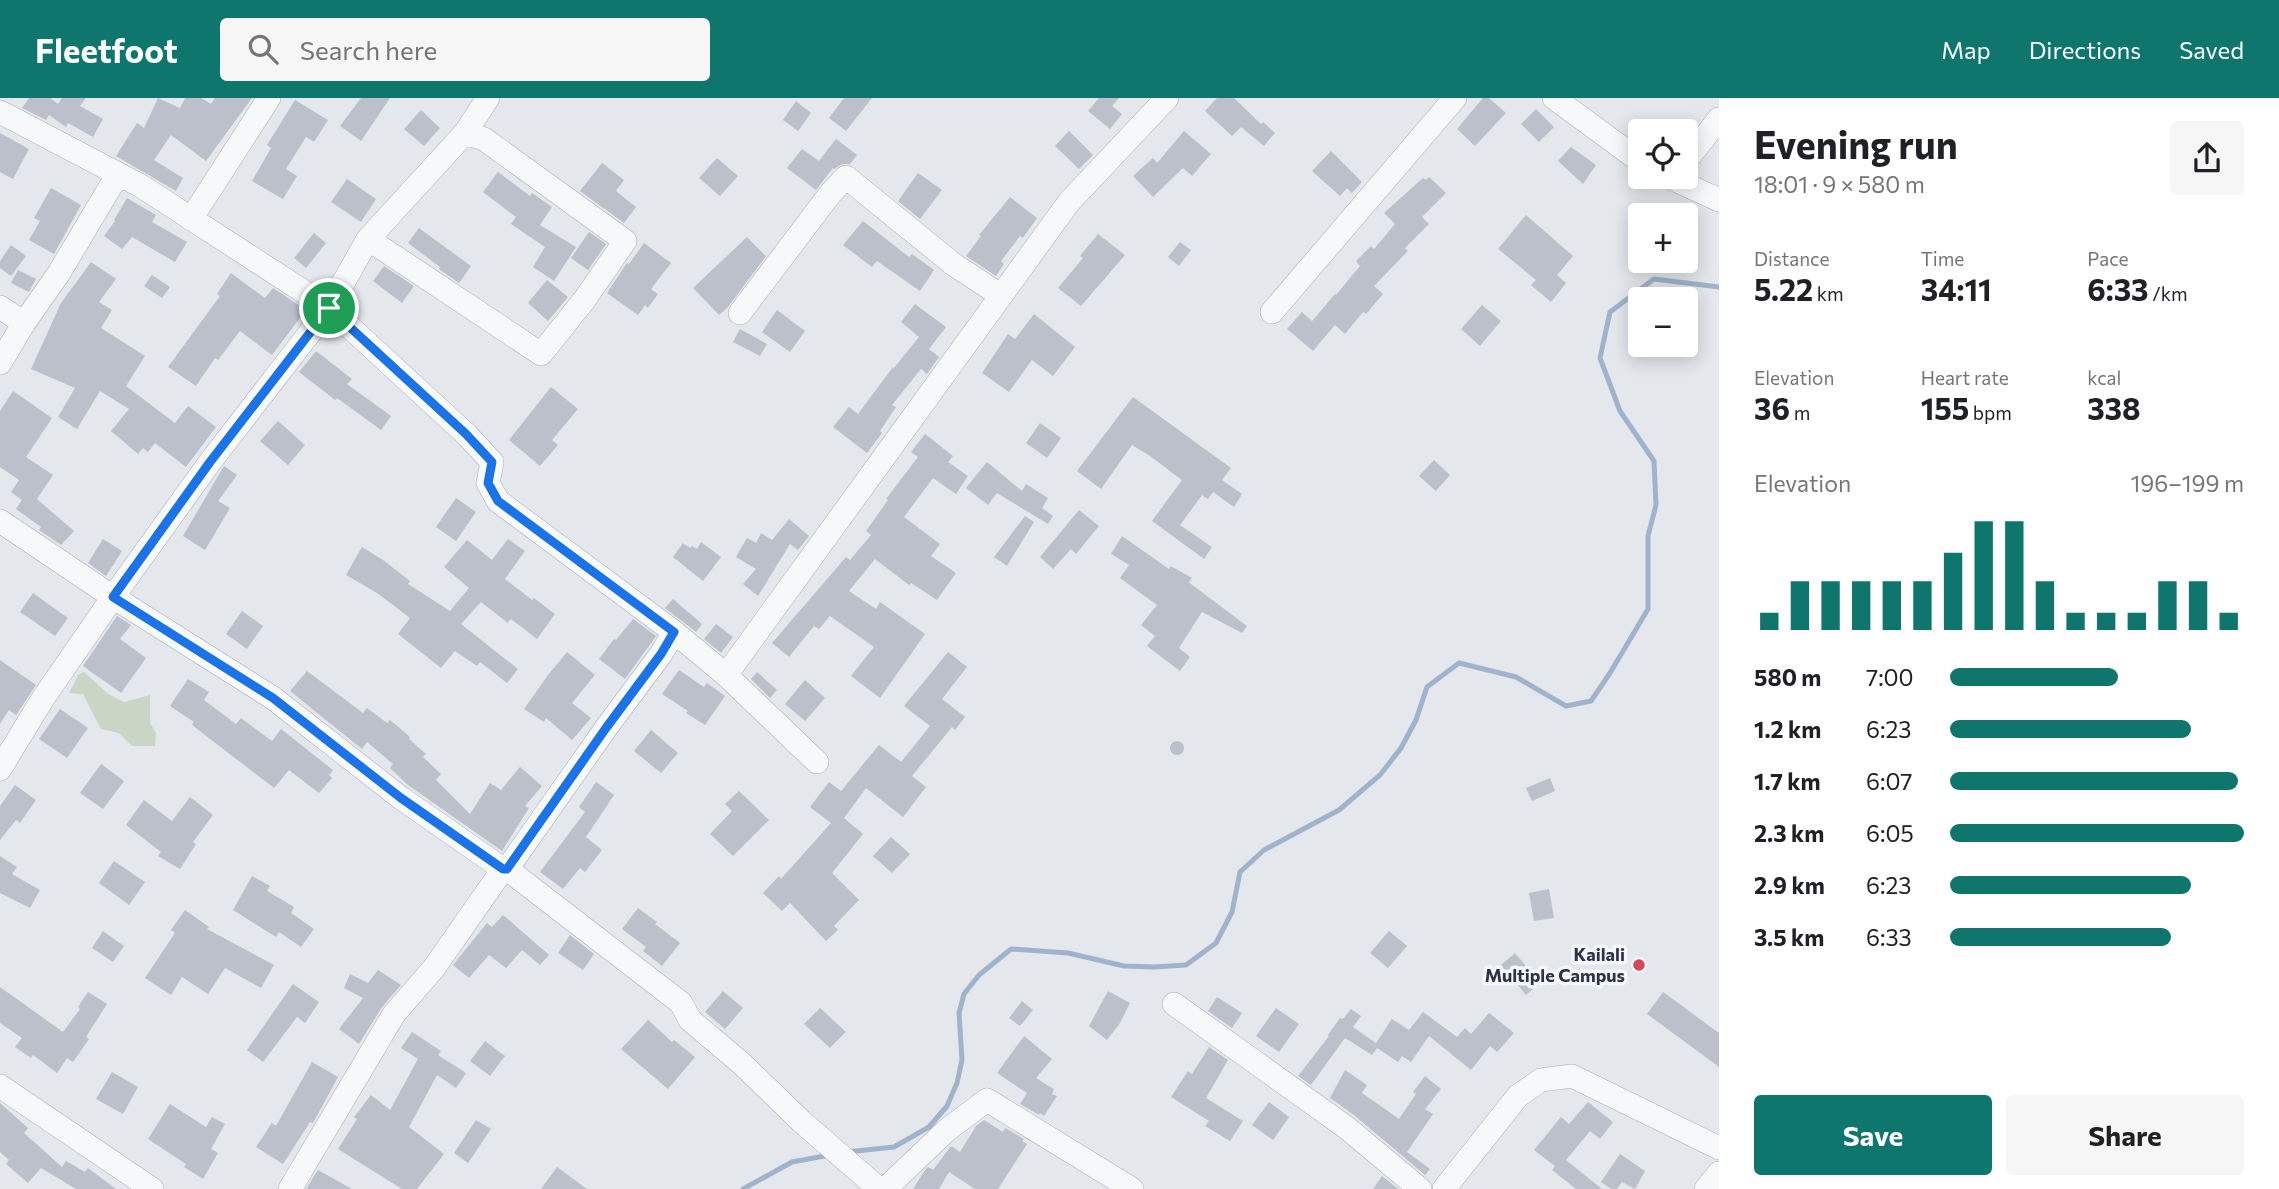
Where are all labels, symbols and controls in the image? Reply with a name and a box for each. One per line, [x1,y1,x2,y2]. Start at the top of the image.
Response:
search box [220,18,710,81]
text: Fleetfoot [35,29,178,70]
icon: search [244,30,282,68]
text: Search here [300,34,437,65]
text: Map [1941,35,1991,64]
text: Directions [2029,35,2141,64]
text: Saved [2179,35,2244,64]
map controls [1628,119,1698,357]
button: locate [1628,119,1698,189]
text: Evening run [1754,120,1958,167]
button: share [2170,121,2244,195]
text: 18:01 · 9 × 580 m [1754,170,1925,198]
button: + [1628,203,1698,273]
text: Distance [1754,247,1830,270]
text: Time [1921,247,1964,270]
text: Pace [2087,247,2129,270]
text: 5.22 [1754,270,1813,307]
text: 34:11 [1921,270,1992,307]
text: 6:33 [2087,270,2149,307]
pin [299,278,359,338]
text: km [1813,282,1844,305]
text: /km [2149,282,2188,305]
button: − [1628,287,1698,357]
icon: arrive [310,289,348,327]
text: Elevation [1754,366,1834,389]
text: Heart rate [1921,366,2009,389]
text: kcal [2087,366,2121,389]
text: 36 [1754,389,1790,426]
text: 155 [1921,389,1969,426]
text: 338 [2087,389,2141,426]
text: m [1790,401,1810,424]
text: bpm [1969,401,2012,424]
text: Elevation [1754,469,1851,497]
text: 196–199 m [2130,469,2244,497]
text: 580 m [1754,663,1821,691]
text: 7:00 [1866,663,1914,691]
text: 1.2 km [1754,715,1821,743]
text: 6:23 [1866,715,1911,743]
text: 1.7 km [1754,767,1821,795]
text: 6:07 [1866,767,1912,795]
text: 2.3 km [1754,819,1824,847]
text: 6:05 [1866,819,1914,847]
text: 2.9 km [1754,871,1825,899]
text: 6:23 [1866,871,1911,899]
text: 3.5 km [1754,923,1824,951]
text: 6:33 [1866,923,1912,951]
place label: Kailali Multiple Campus [1485,943,1625,986]
marker: Kailali Multiple Campus [1631,957,1647,973]
button: Save [1754,1095,1992,1175]
button: Share [2006,1095,2244,1175]

